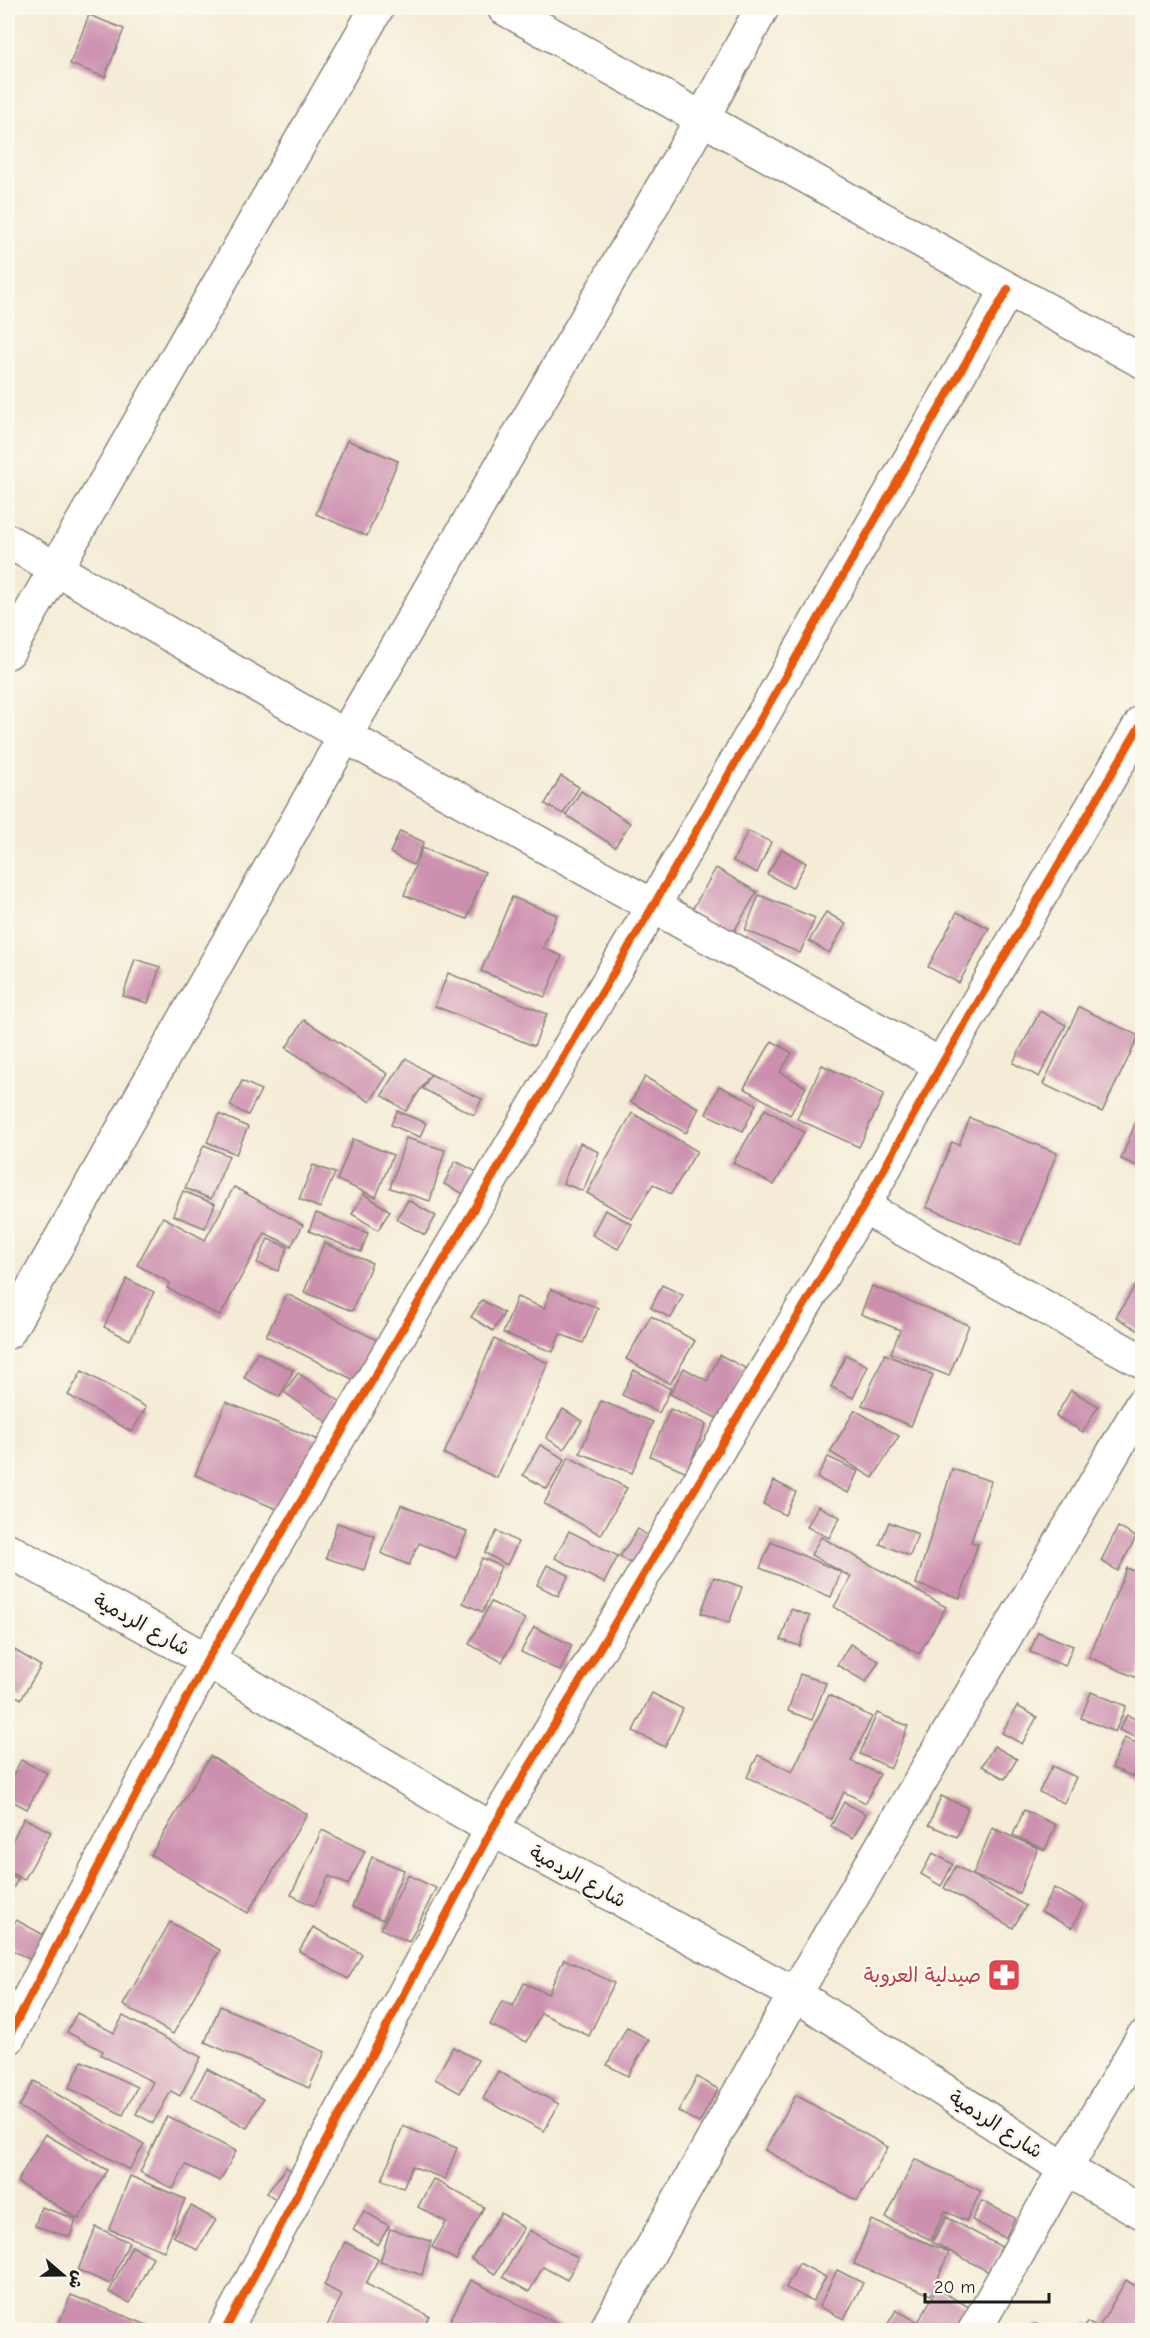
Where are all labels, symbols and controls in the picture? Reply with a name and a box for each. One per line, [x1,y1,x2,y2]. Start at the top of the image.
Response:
street label: شارع الردمية [89,1589,194,1662]
street label: شارع الردمية [525,1841,630,1914]
pharmacy icon: صيدلية العروبة [986,1957,1022,1993]
place label: صيدلية العروبة [864,1964,981,1987]
street label: شارع الردمية [944,2086,1047,2165]
north arrow [33,2245,93,2305]
scale bar [925,2266,1050,2304]
text: ش [65,2268,88,2291]
text: 20 m [934,2277,975,2298]

